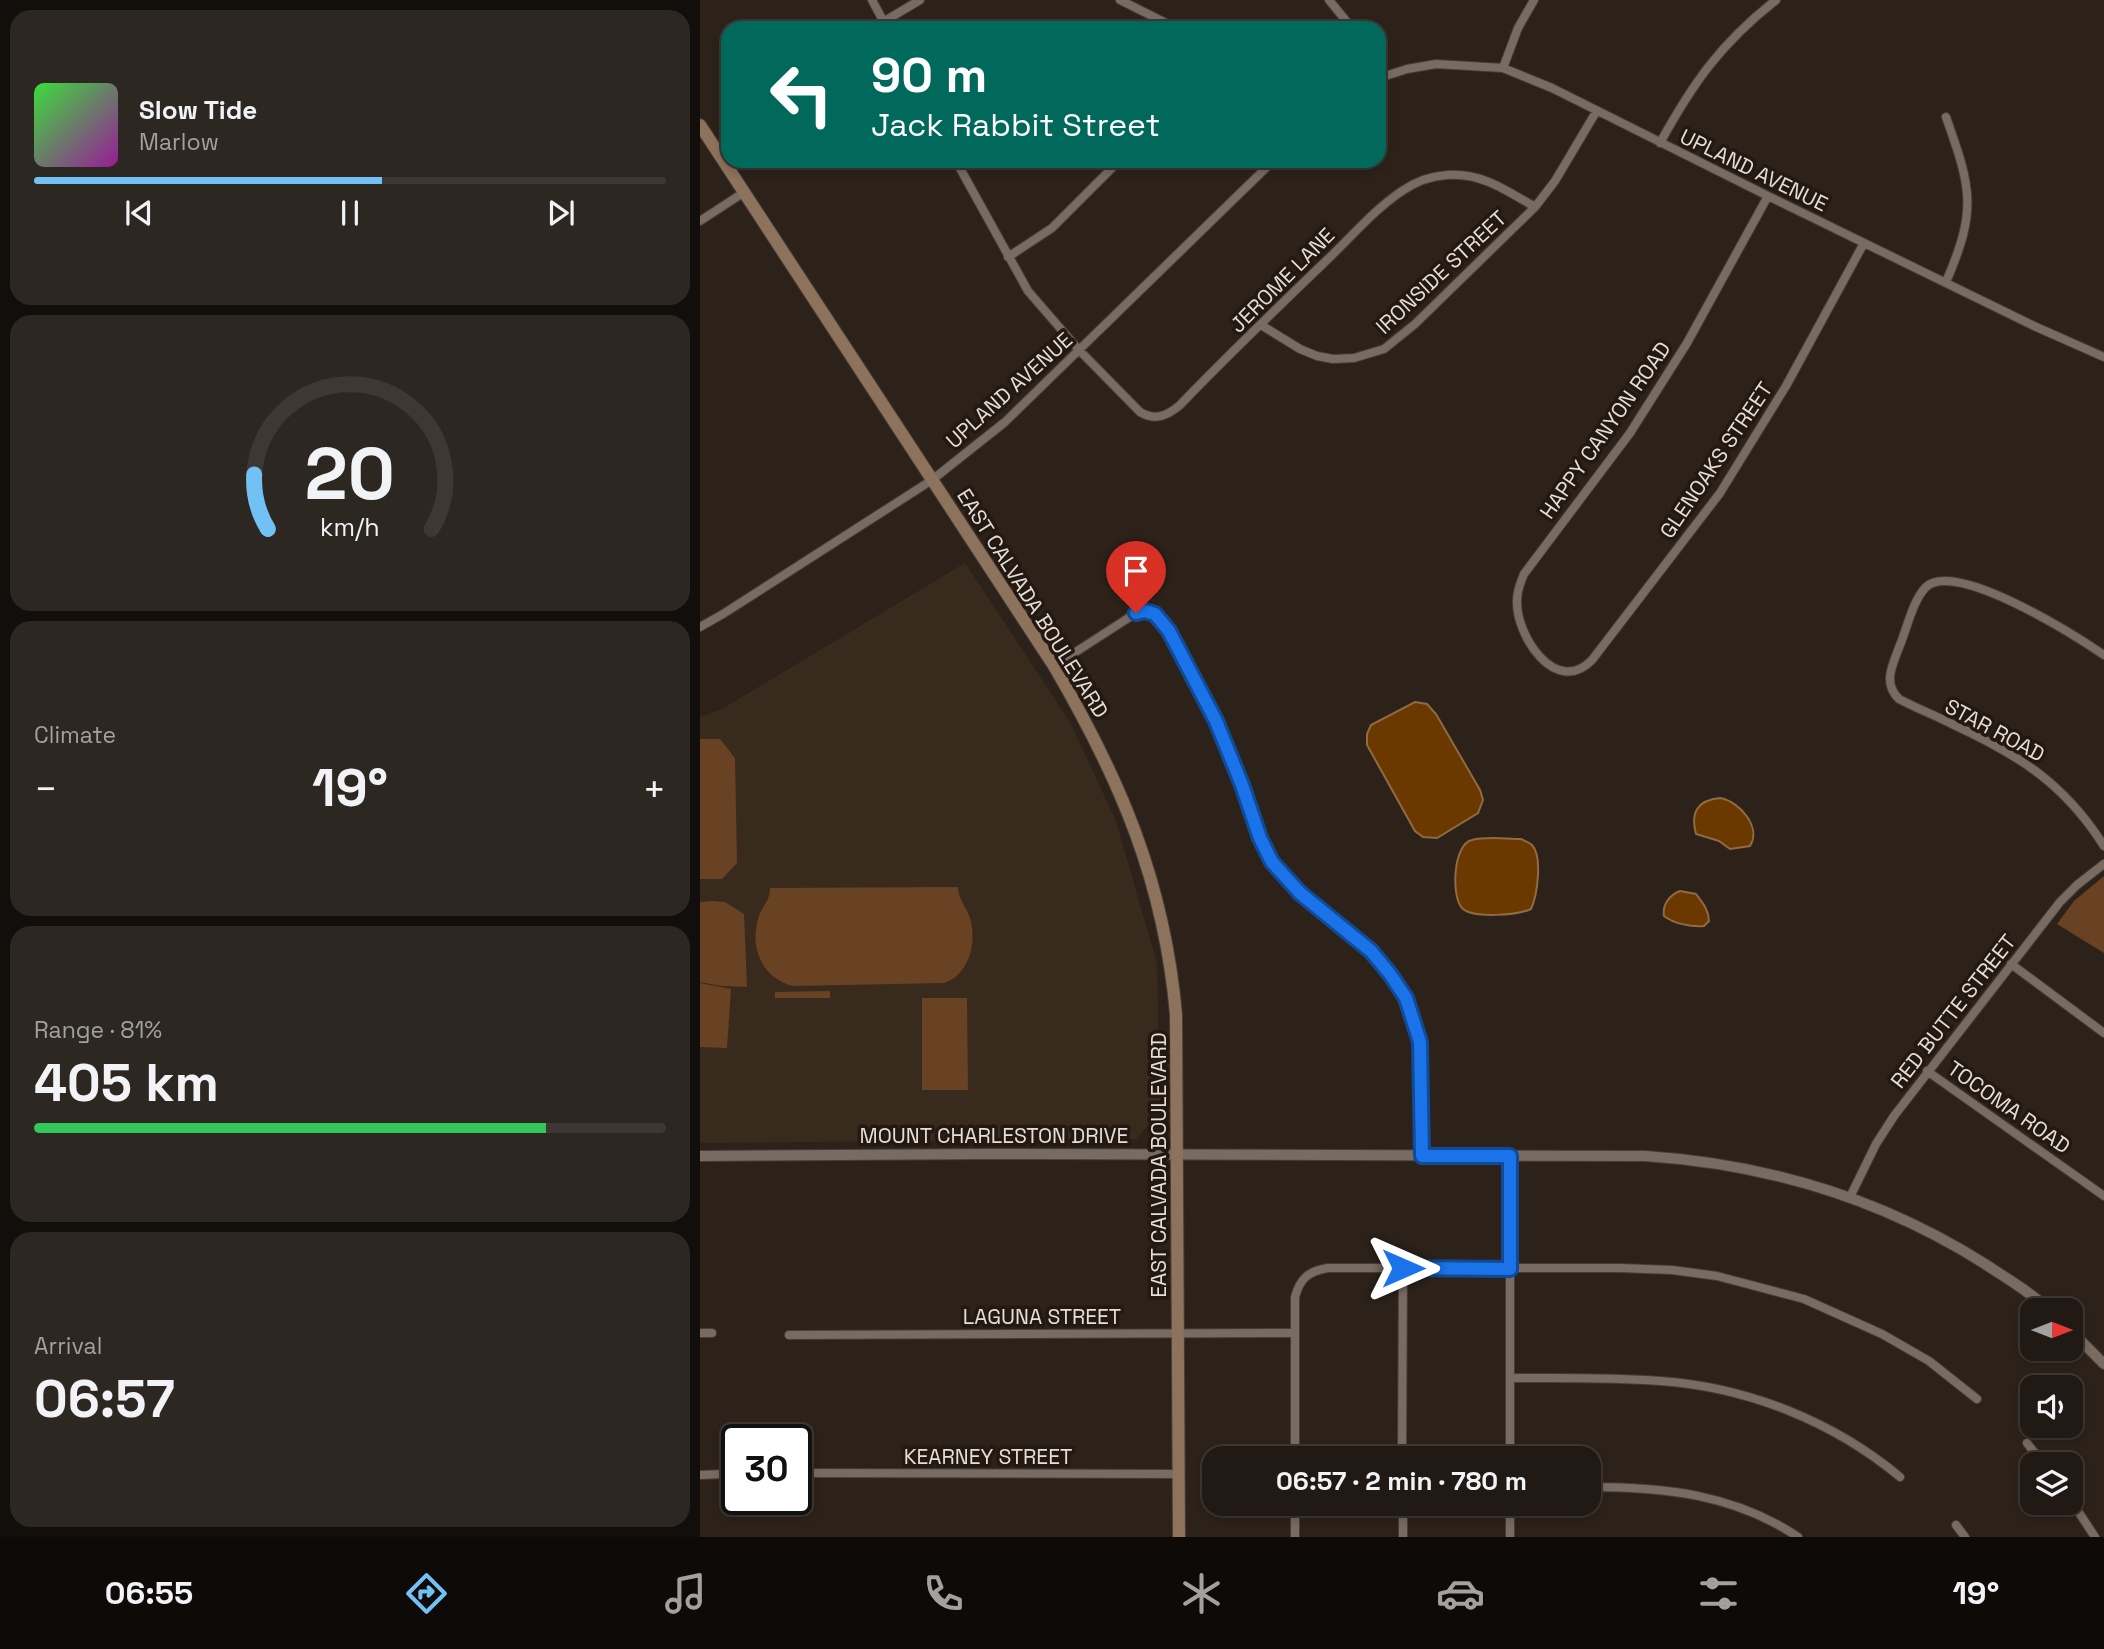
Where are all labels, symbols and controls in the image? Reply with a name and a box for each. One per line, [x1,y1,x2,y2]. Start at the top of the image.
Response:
text: 90 m [871,44,987,106]
icon: left [756,49,847,140]
text: Slow Tide [139,93,257,127]
text: Jack Rabbit Street [871,105,1160,145]
street label: UPLAND AVENUE [1676,123,1832,217]
text: Marlow [139,127,219,157]
icon: previous [120,194,158,232]
icon: pause [331,194,369,232]
icon: next [542,194,580,232]
street label: IRONSIDE STREET [1370,204,1512,340]
street label: JEROME LANE [1224,222,1340,338]
street label: UPLAND AVENUE [940,326,1078,454]
street label: HAPPY CANYON ROAD [1534,336,1676,524]
street label: GLENOAKS STREET [1654,377,1778,543]
text: 20 [305,428,395,521]
street label: EAST CALVADA BOULEVARD [951,483,1115,723]
text: km/h [320,511,380,543]
pin [1106,541,1166,613]
icon: arrive [1117,552,1155,590]
street label: STAR ROAD [1940,692,2050,768]
text: Climate [34,720,116,750]
text: 19° [312,755,388,821]
text: − [34,765,58,813]
text: + [642,765,666,813]
street label: RED BUTTE STREET [1884,929,2022,1093]
text: Range · 81% [34,1015,162,1045]
street label: EAST CALVADA BOULEVARD [1145,1032,1172,1298]
text: 405 km [34,1050,219,1116]
street label: TOCOMA ROAD [1942,1055,2076,1159]
street label: MOUNT CHARLESTON DRIVE [860,1122,1128,1149]
position arrow [1366,1231,1440,1305]
north arrow [2020,1298,2082,1362]
map controls [2020,1298,2083,1515]
street label: LAGUNA STREET [963,1303,1121,1330]
text: Arrival [34,1331,102,1361]
text: 06:57 [34,1366,175,1432]
button: sound [2020,1375,2083,1438]
speed limit sign: 30 [721,1424,812,1515]
street label: KEARNEY STREET [904,1443,1072,1470]
button: layers [2020,1452,2083,1515]
text: 06:57 · 2 min · 780 m [1276,1464,1527,1498]
icon: directions [402,1569,451,1618]
icon: music [661,1569,710,1618]
icon: phone [919,1569,968,1618]
icon: climate [1177,1569,1226,1618]
icon: car [1436,1569,1485,1618]
icon: filters [1694,1569,1743,1618]
text: 06:55 [105,1573,193,1613]
text: 19° [1952,1573,1999,1613]

